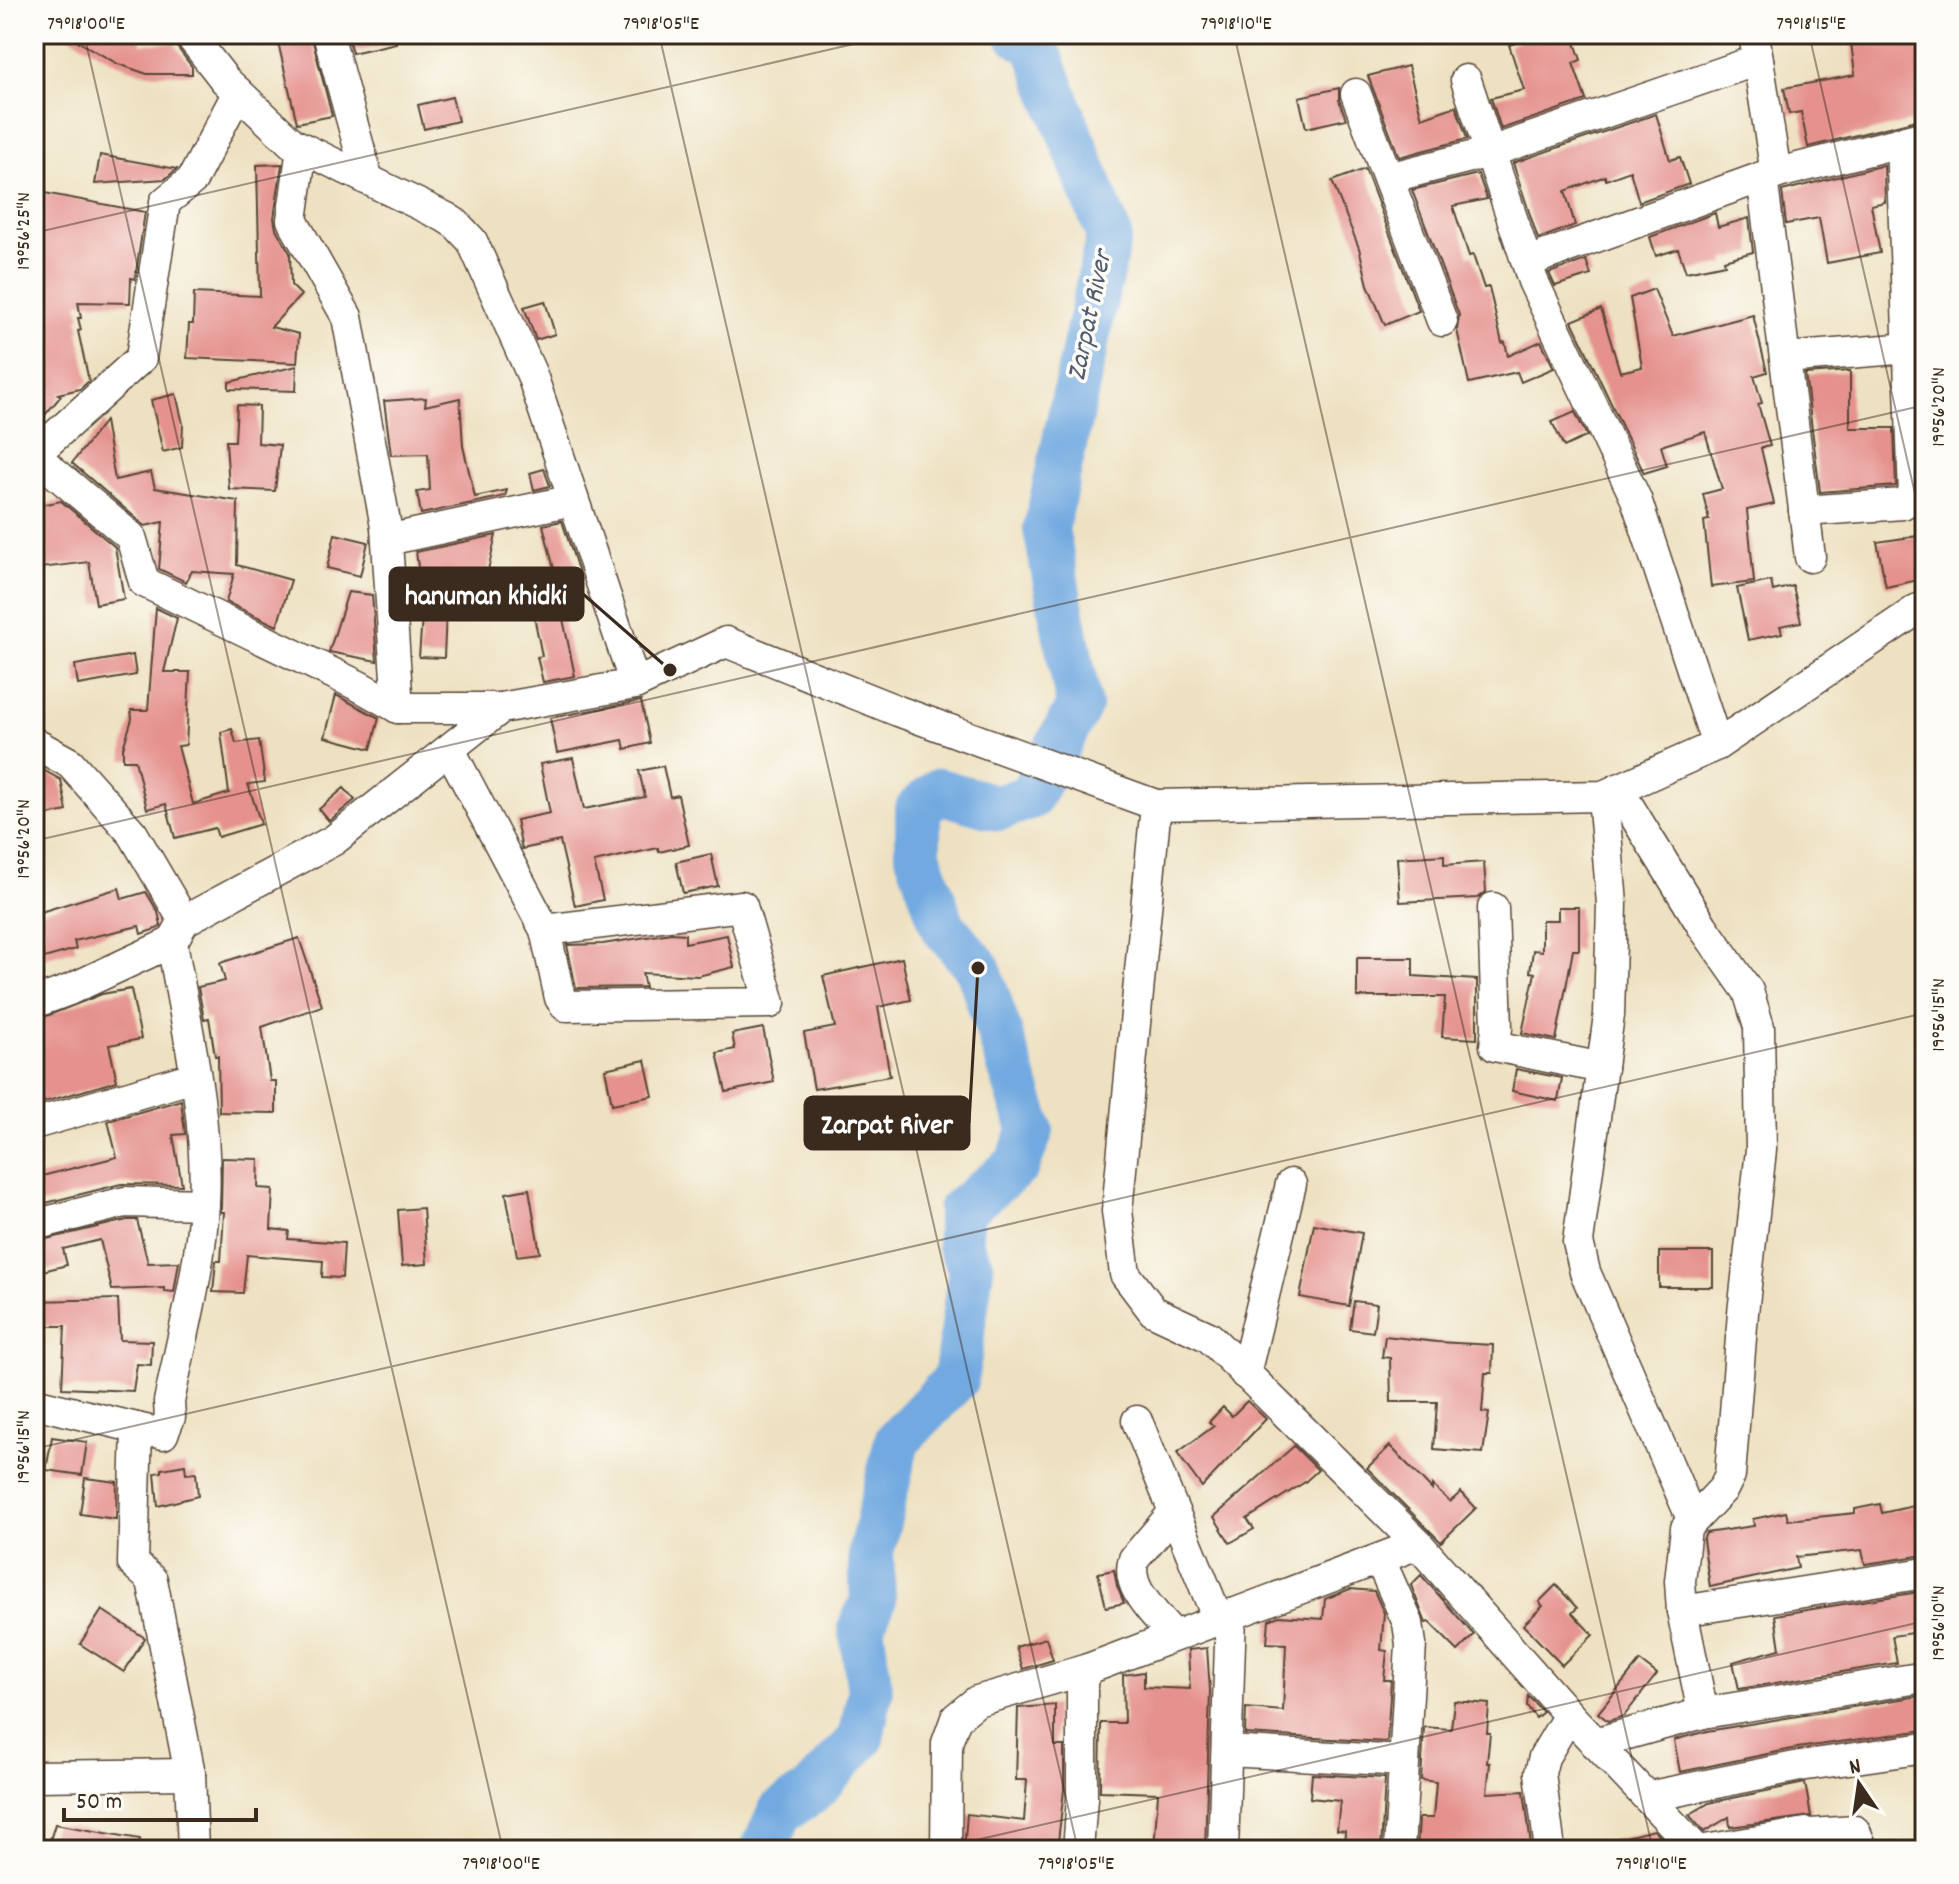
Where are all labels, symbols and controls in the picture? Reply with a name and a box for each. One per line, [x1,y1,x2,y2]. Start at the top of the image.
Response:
text: 79°18'00"E [47,11,125,39]
text: 79°18'05"E [623,11,699,39]
text: 79°18'10"E [1200,11,1272,39]
text: 79°18'15"E [1776,11,1846,39]
text: 19°56'25"N [11,192,39,270]
water label: Zarpat River [1059,244,1126,385]
text: 19°56'20"N [1926,367,1954,447]
callout: hanuman khidki [390,568,583,620]
text: hanuman khidki [405,579,567,619]
text: 19°56'20"N [11,799,39,879]
text: 19°56'15"N [1926,978,1954,1052]
callout: Zarpat River [805,1097,969,1149]
text: Zarpat River [821,1108,954,1148]
text: 19°56'15"N [11,1410,39,1484]
text: 19°56'10"N [1926,1585,1954,1661]
north arrow [1819,1744,1899,1824]
text: N [1847,1752,1864,1784]
scale bar [64,1772,256,1822]
text: 50 m [76,1786,122,1820]
text: 79°18'00"E [462,1851,540,1879]
text: 79°18'05"E [1038,1851,1114,1879]
text: 79°18'10"E [1615,1851,1687,1879]

